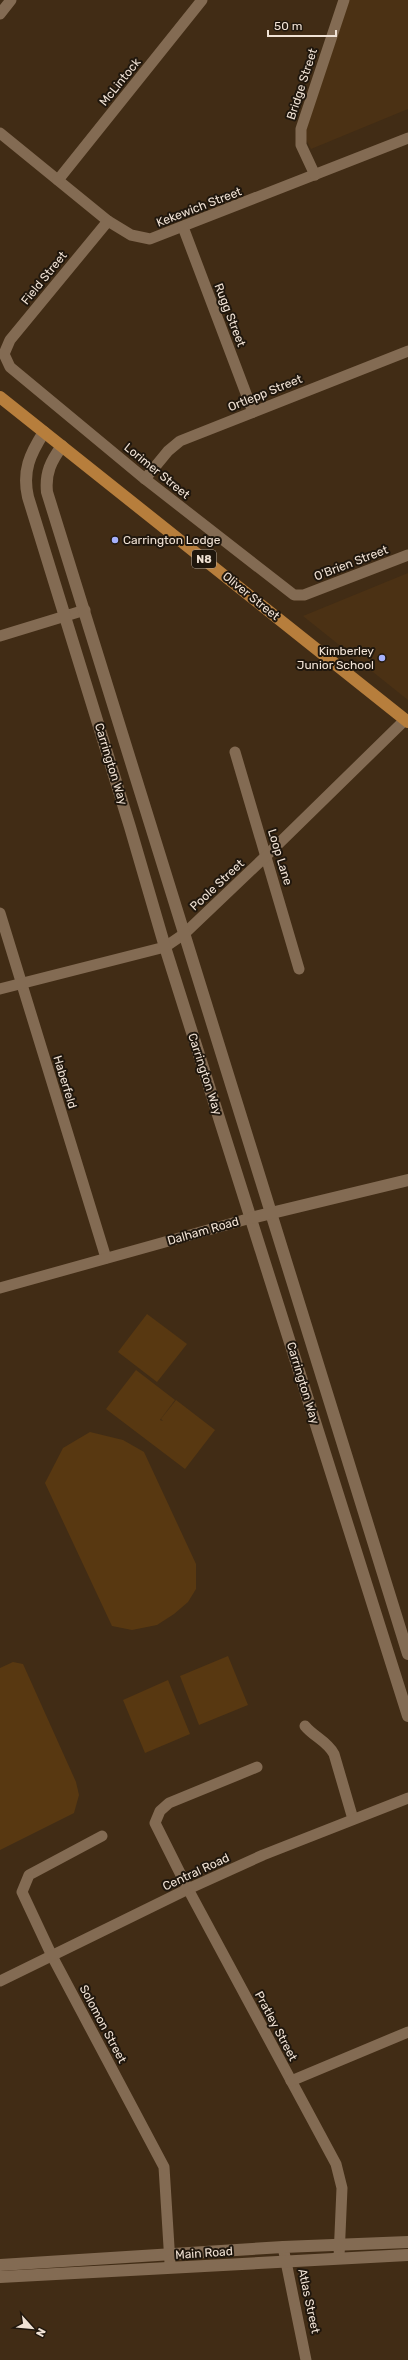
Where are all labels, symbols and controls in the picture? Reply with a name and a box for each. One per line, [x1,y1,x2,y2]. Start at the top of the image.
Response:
scale bar [268,12,336,38]
text: 50 m [274,19,302,33]
street label: Bridge Street [284,46,320,121]
street label: McLintock [96,55,144,109]
street label: Kekewich Street [154,184,244,230]
street label: Field Street [18,248,70,307]
street label: Rugg Street [211,281,249,349]
street label: Ortlepp Street [226,372,305,414]
street label: Lorimer Street [121,440,193,502]
place label: Carrington Lodge [123,533,221,547]
marker: Carrington Lodge [110,535,120,545]
street label: O'Brien Street [312,542,390,583]
road number: N8 [192,550,216,568]
street label: Oliver Street [220,569,282,623]
place label: Kimberley Junior School [297,644,374,672]
marker: Kimberley Junior School [377,653,387,663]
street label: Carrington Way [92,721,130,807]
street label: Loop Lane [265,827,295,887]
street label: Poole Street [187,856,247,914]
street label: Carrington Way [185,1031,225,1117]
street label: Haberfeld [50,1054,80,1110]
street label: Dalham Road [166,1214,240,1248]
street label: Carrington Way [284,1340,322,1426]
street label: Central Road [160,1850,232,1894]
street label: Solomon Street [76,1982,130,2066]
street label: Pratley Street [252,1989,300,2063]
street label: Main Road [175,2244,233,2262]
street label: Atlas Street [295,2267,323,2335]
north arrow [12,2308,52,2348]
text: N [33,2326,48,2339]

